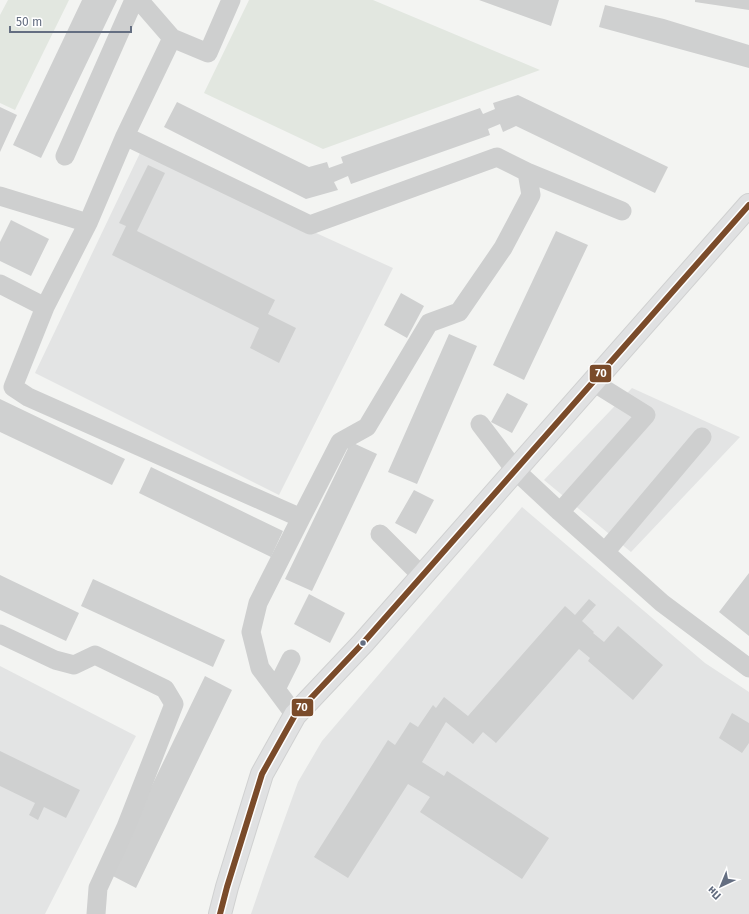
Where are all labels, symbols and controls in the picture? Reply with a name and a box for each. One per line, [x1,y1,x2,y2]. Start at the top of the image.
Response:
scale bar [10,8,131,34]
text: 50 m [16,15,42,29]
line badge: 70 [589,364,612,383]
text: 70 [595,367,607,380]
unlabelled marker [358,638,368,648]
line badge: 70 [291,698,314,717]
text: 70 [296,701,308,714]
north arrow [701,866,741,906]
text: Пн [705,883,724,902]

